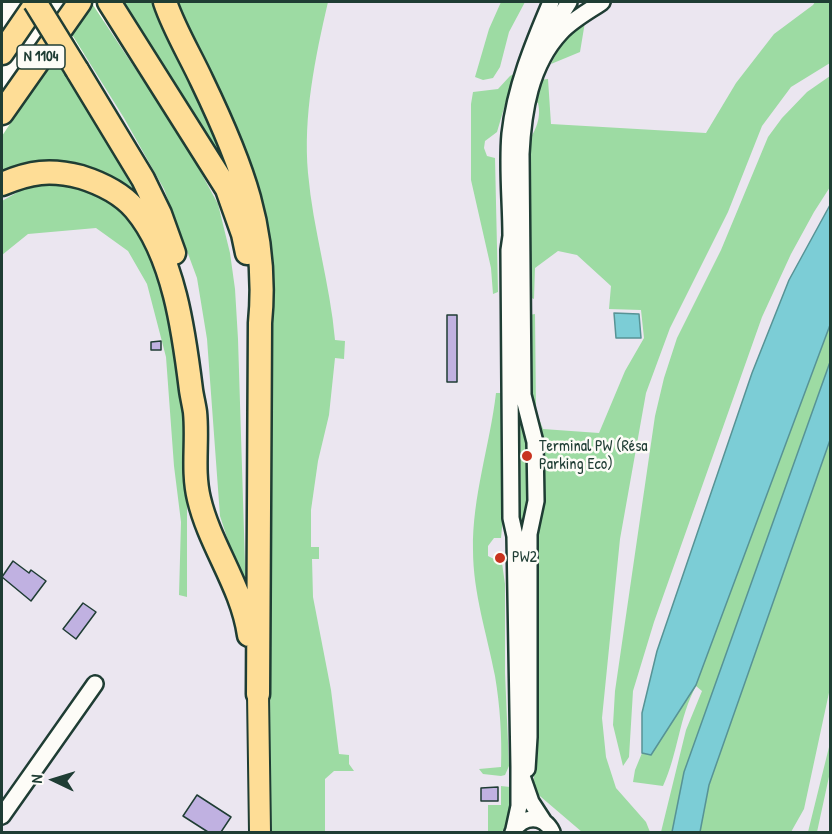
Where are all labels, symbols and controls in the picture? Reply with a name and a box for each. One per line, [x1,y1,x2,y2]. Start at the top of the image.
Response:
road number: N 1104 [17,45,65,69]
place label: Terminal PW (Résa Parking Eco) [539,437,648,475]
marker: Terminal PW (Résa Parking Eco) [520,449,534,463]
place label: PW2 [512,548,537,568]
marker: PW2 [493,551,507,565]
north arrow [24,750,84,810]
text: N [25,774,47,784]

